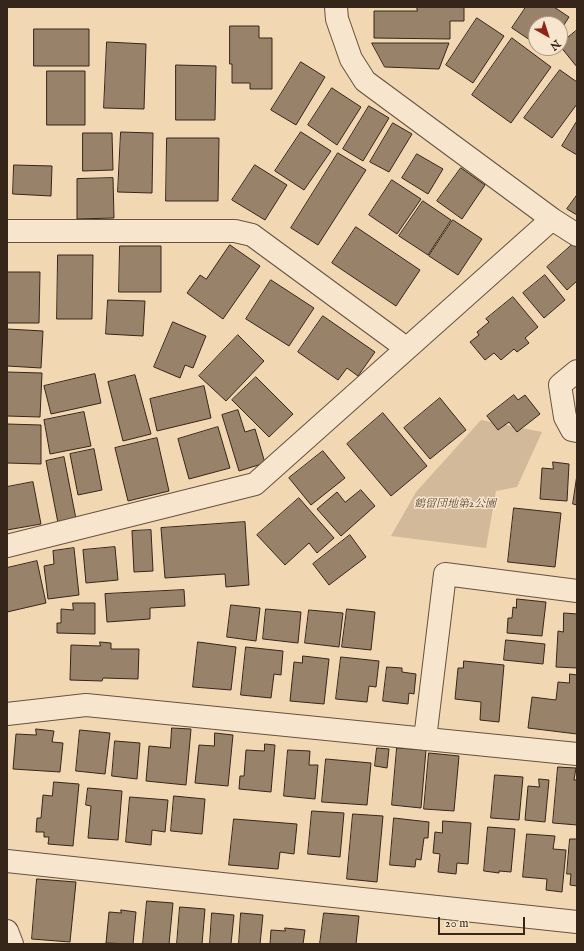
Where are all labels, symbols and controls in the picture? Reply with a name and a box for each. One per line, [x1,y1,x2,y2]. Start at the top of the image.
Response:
north arrow [528,16,568,56]
text: N [547,36,563,53]
park label: 鶴留団地第2公園 [414,498,496,512]
scale bar [440,909,527,935]
text: 20 m [445,916,468,931]

